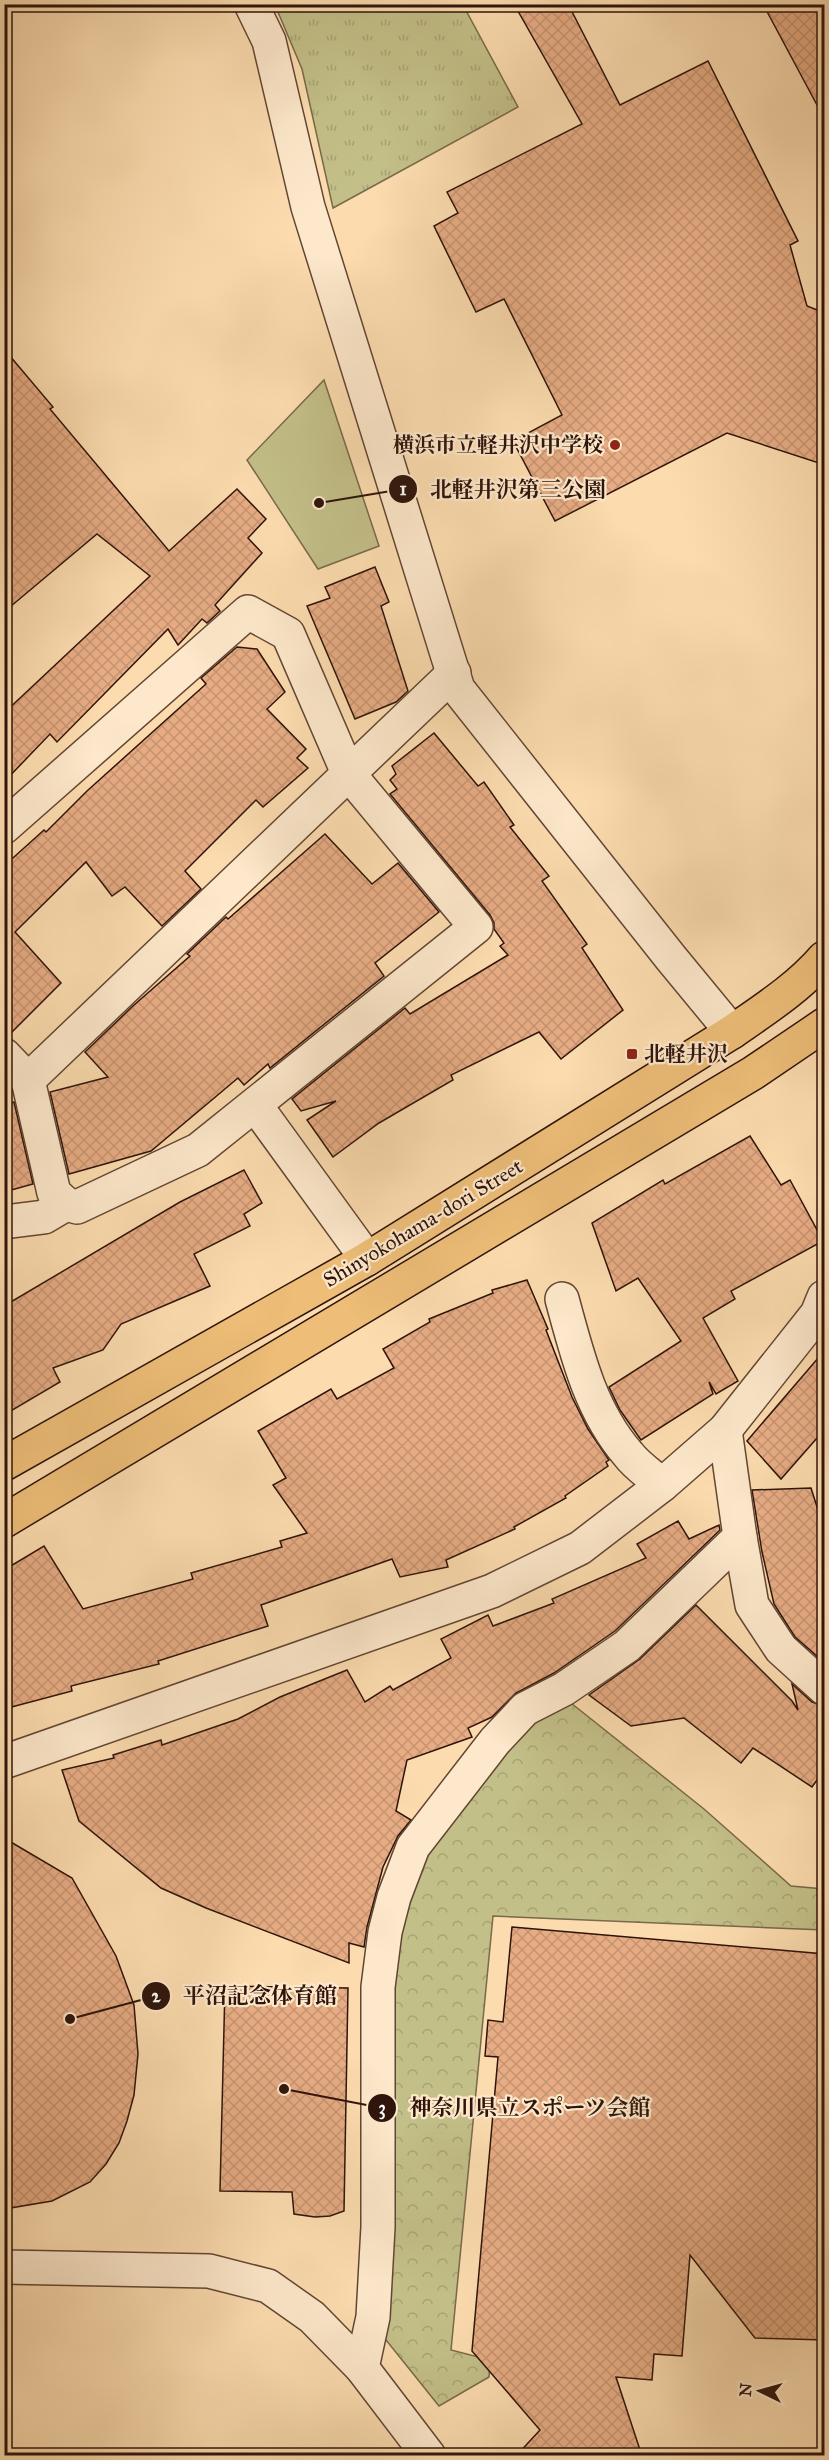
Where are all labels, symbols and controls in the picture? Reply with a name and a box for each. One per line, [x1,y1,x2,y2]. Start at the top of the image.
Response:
place label: 横浜市立軽井沢中学校 [393,432,603,458]
marker: 横浜市立軽井沢中学校 [608,438,622,452]
callout: 北軽井沢第三公園 [388,469,618,509]
text: 北軽井沢第三公園 [430,476,606,503]
text: 1 [399,478,407,500]
place label: 北軽井沢 [644,1041,728,1067]
marker: 北軽井沢 [625,1047,639,1061]
street label: Shinyokohama-dori Street [319,1153,528,1293]
callout: 平沼記念体育館 [141,1976,349,2016]
text: 平沼記念体育館 [183,1982,337,2009]
text: 2 [152,1985,162,2007]
callout: 神奈川県立スポーツ会館 [367,2088,663,2128]
text: 神奈川県立スポーツ会館 [409,2094,651,2121]
text: 3 [378,2097,386,2120]
north arrow [730,2361,790,2421]
text: N [735,2382,756,2397]

